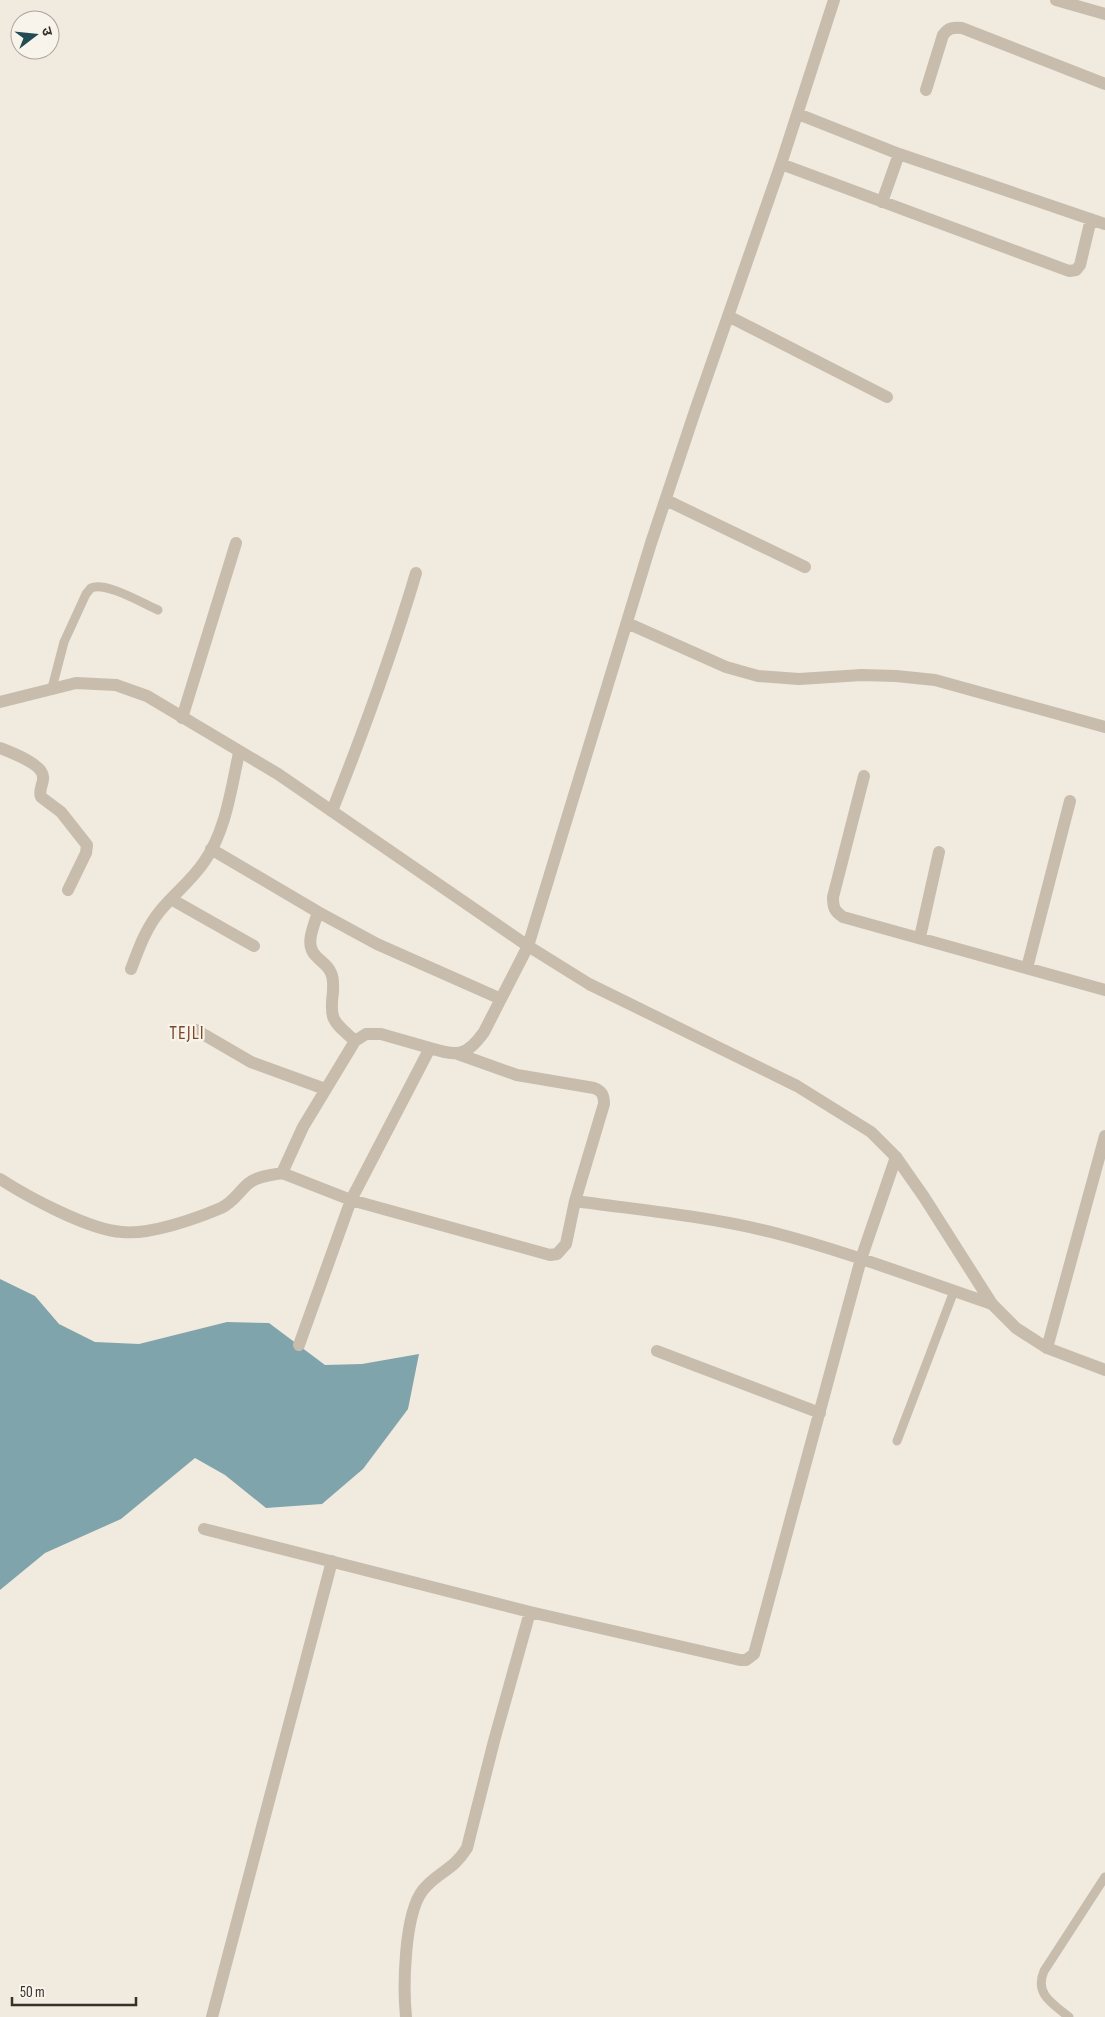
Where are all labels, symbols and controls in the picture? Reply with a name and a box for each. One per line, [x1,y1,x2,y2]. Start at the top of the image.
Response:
north arrow [10,10,60,60]
text: उ [38,25,57,39]
district label: TEJLI [169,1022,205,1045]
scale bar [12,1974,136,2006]
text: 50 m [20,1983,45,2002]

